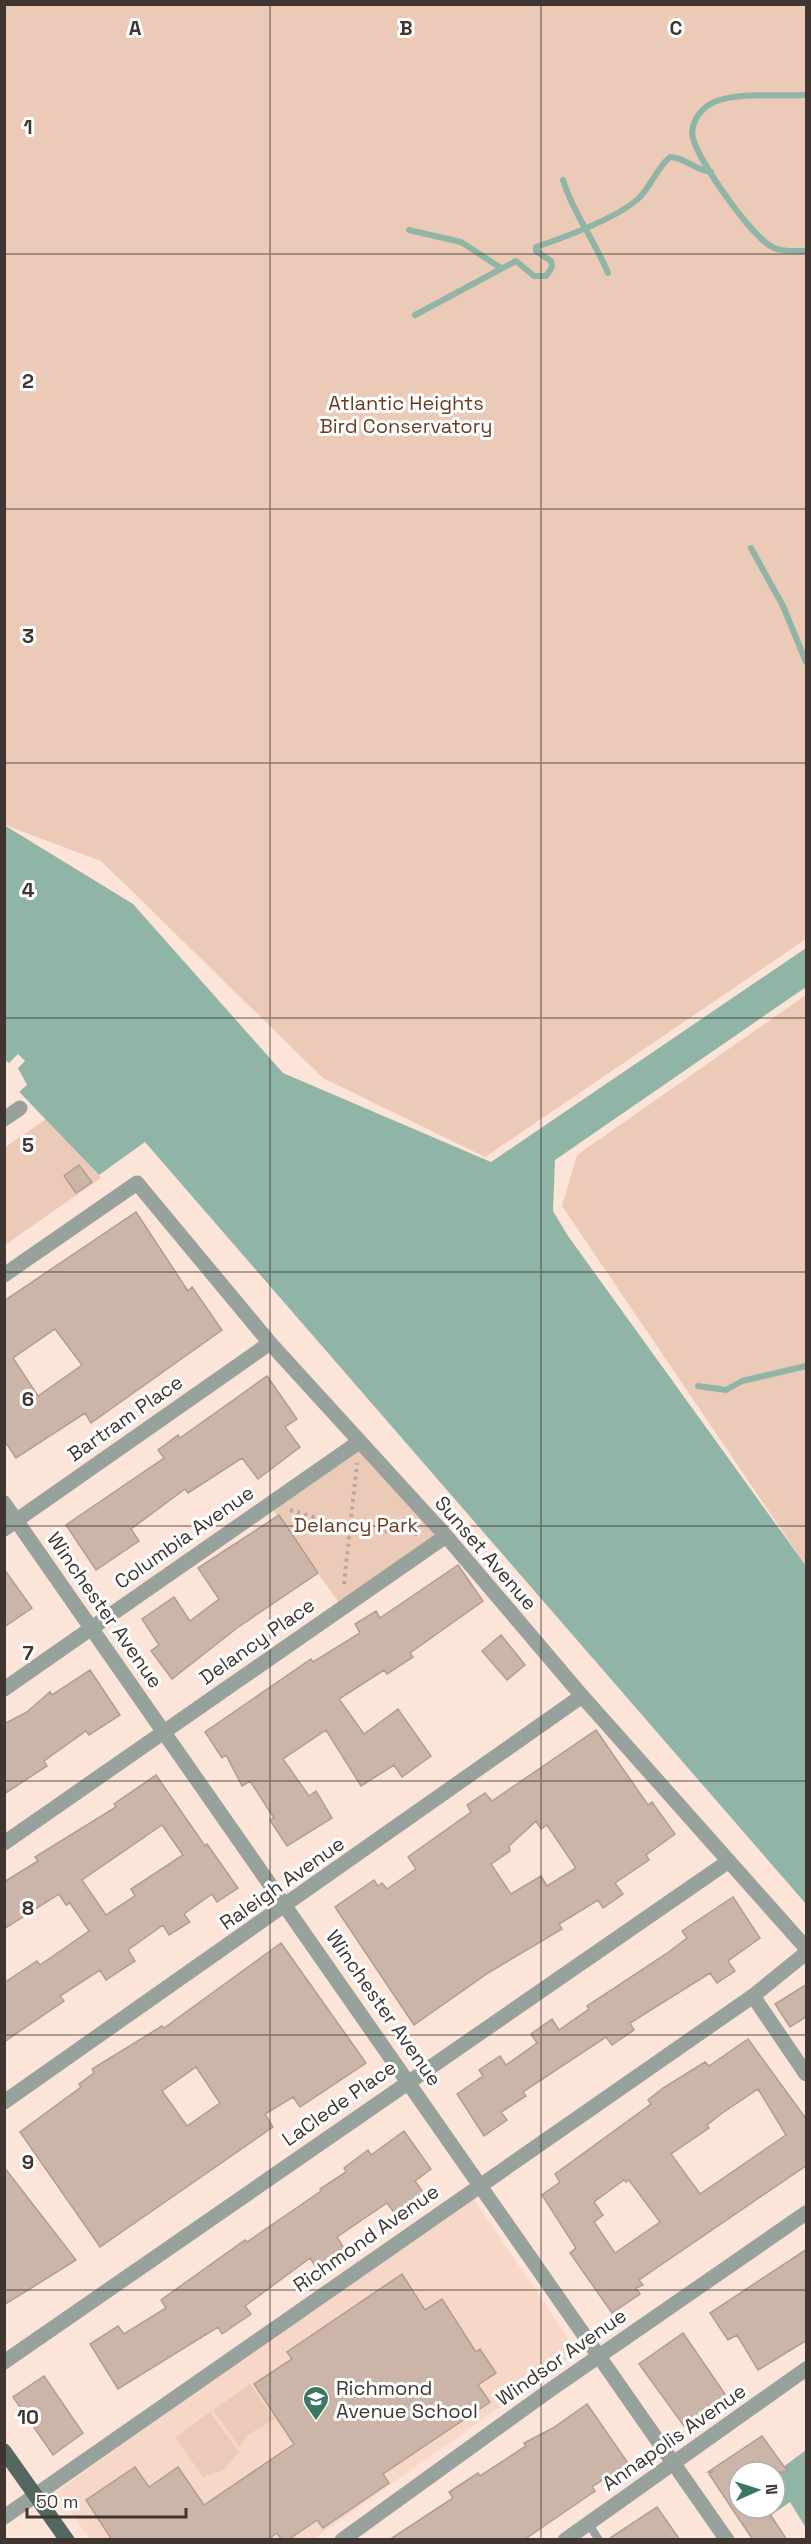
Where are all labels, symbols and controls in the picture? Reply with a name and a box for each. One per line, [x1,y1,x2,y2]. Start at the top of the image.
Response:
text: A [129,15,142,41]
text: B [399,15,413,41]
text: C [670,15,683,41]
text: 1 [23,114,33,140]
text: 2 [22,368,34,394]
park label: Atlantic Heights Bird Conservatory [319,390,493,439]
text: 3 [22,623,34,649]
text: 4 [22,877,35,903]
text: 5 [22,1132,34,1158]
street label: Bartram Place [62,1369,188,1467]
text: 6 [22,1386,34,1412]
street label: Columbia Avenue [109,1479,259,1595]
street label: Sunset Avenue [429,1490,543,1616]
park label: Delancy Park [294,1512,419,1538]
street label: Winchester Avenue [41,1527,169,1693]
street label: Delancy Place [194,1592,320,1690]
text: 7 [22,1640,34,1666]
street label: Raleigh Avenue [215,1830,349,1936]
text: 8 [22,1895,34,1921]
street label: Winchester Avenue [320,1925,448,2091]
street label: LaClede Place [277,2054,401,2152]
text: 9 [22,2149,34,2175]
street label: Richmond Avenue [288,2178,444,2298]
street label: Windsor Avenue [491,2302,631,2412]
place label: Richmond Avenue School [336,2375,478,2424]
street label: Annapolis Avenue [597,2378,751,2496]
school or university icon: Richmond Avenue School [301,2384,331,2422]
text: 10 [17,2404,39,2430]
north arrow [727,2460,787,2520]
scale bar [27,2481,186,2519]
text: N [761,2483,782,2495]
text: 50 m [36,2490,78,2513]

